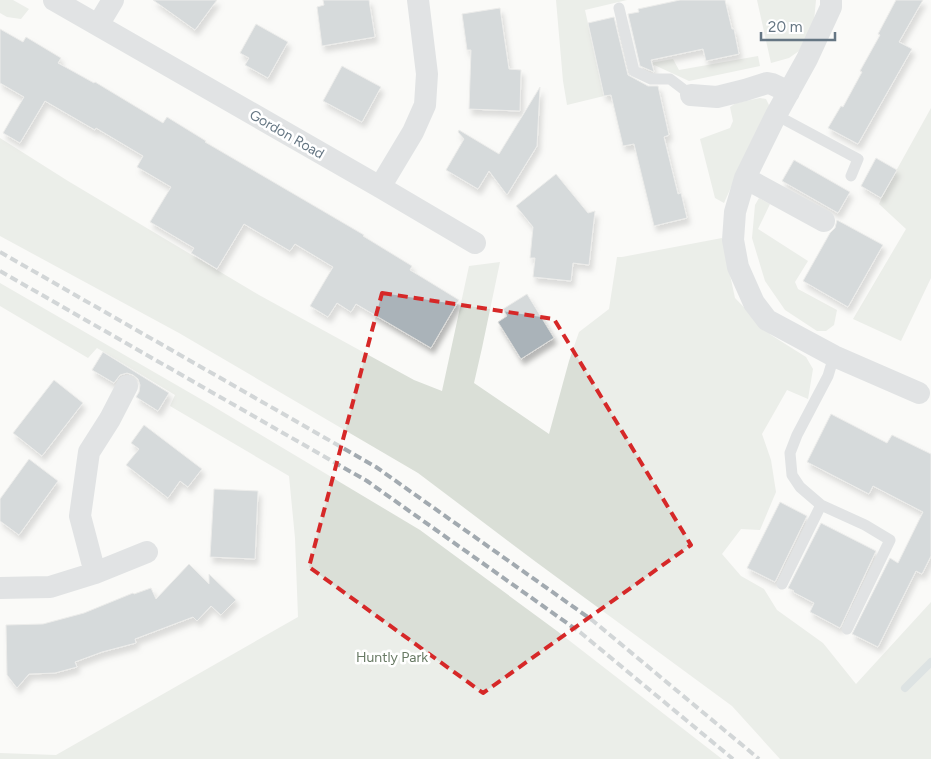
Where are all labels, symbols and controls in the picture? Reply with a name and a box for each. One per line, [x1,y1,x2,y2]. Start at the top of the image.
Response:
scale bar [761,10,835,42]
text: 20 m [768,18,802,36]
street label: Gordon Road [246,106,327,163]
park label: Huntly Park [356,649,428,666]

